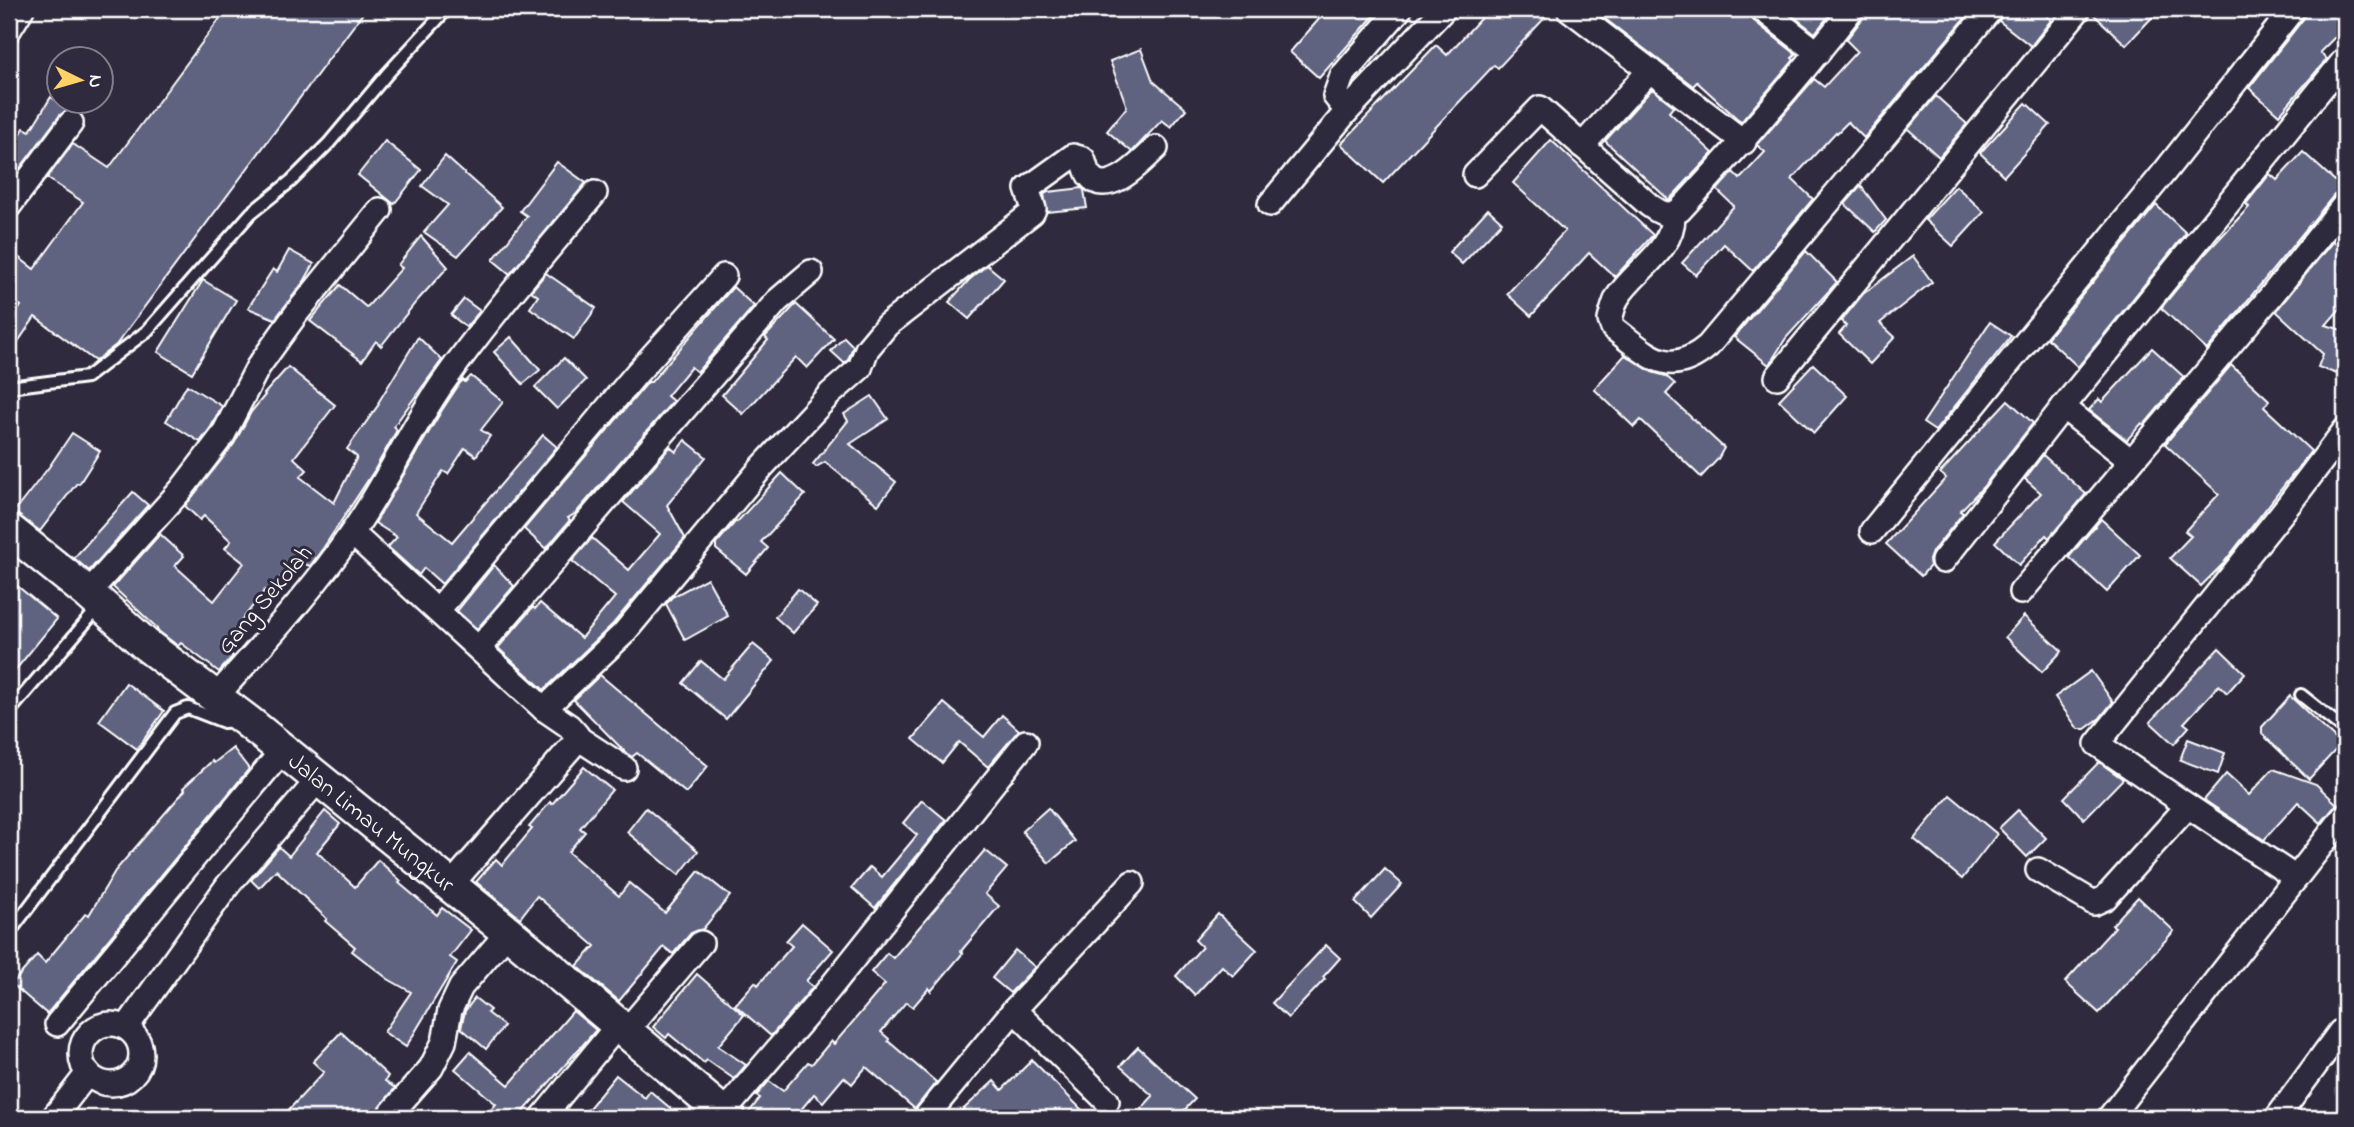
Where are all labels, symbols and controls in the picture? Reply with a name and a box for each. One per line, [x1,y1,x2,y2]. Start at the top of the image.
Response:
north arrow [46,46,116,116]
text: N [80,74,108,89]
street label: Gang Sekolah [210,538,322,663]
street label: Jalan Limau Mungkur [279,746,462,903]

